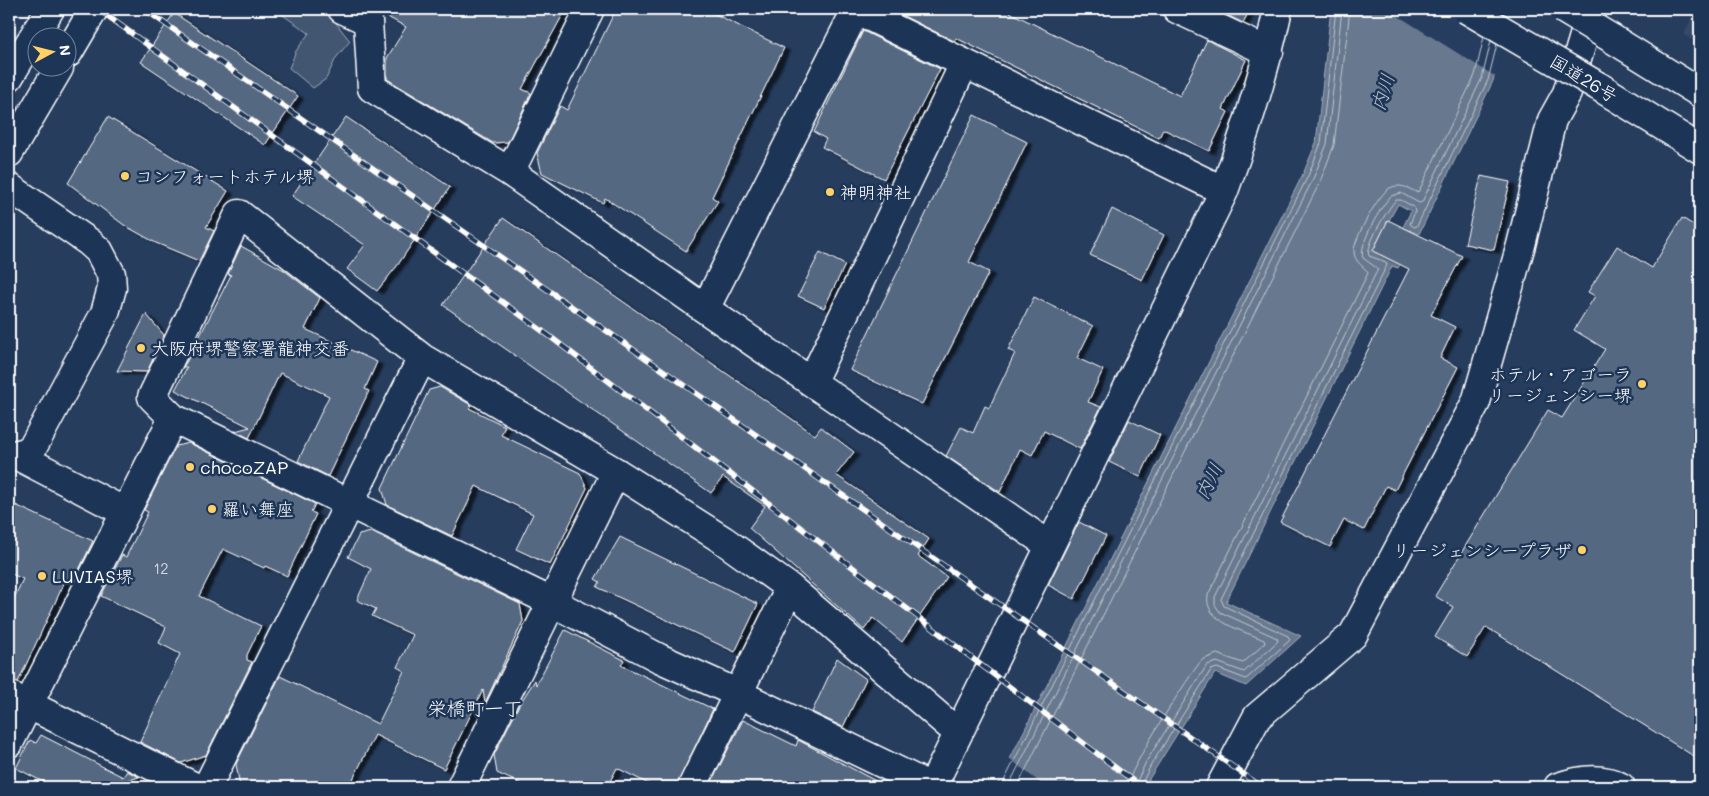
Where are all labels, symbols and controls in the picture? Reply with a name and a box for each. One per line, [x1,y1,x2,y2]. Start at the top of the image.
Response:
north arrow [28,28,78,78]
text: N [55,44,75,57]
street label: 国道26号 [1546,48,1622,108]
water label: 内川 [1364,70,1400,114]
place label: コンフォートホテル堺 [135,164,314,188]
marker: コンフォートホテル堺 [119,170,131,182]
place label: 神明神社 [840,180,912,204]
marker: 神明神社 [824,186,836,198]
place label: 大阪府堺警察署龍神交番 [151,336,349,360]
marker: 大阪府堺警察署龍神交番 [135,342,147,354]
place label: ホテル・アゴーラ リージェンシー堺 [1488,362,1632,407]
marker: ホテル・アゴーラ リージェンシー堺 [1636,378,1648,390]
place label: chocoZAP [200,455,288,479]
water label: 内川 [1188,458,1228,504]
marker: chocoZAP [184,461,196,473]
place label: 羅い舞座 [222,497,294,521]
marker: 羅い舞座 [206,503,218,515]
place label: リージェンシープラザ [1392,538,1572,562]
marker: リージェンシープラザ [1576,544,1588,556]
house number: 12 [153,558,169,578]
place label: LUVIAS堺 [52,564,134,588]
marker: LUVIAS堺 [36,570,48,582]
district label: 栄橋町一丁 [427,695,523,720]

